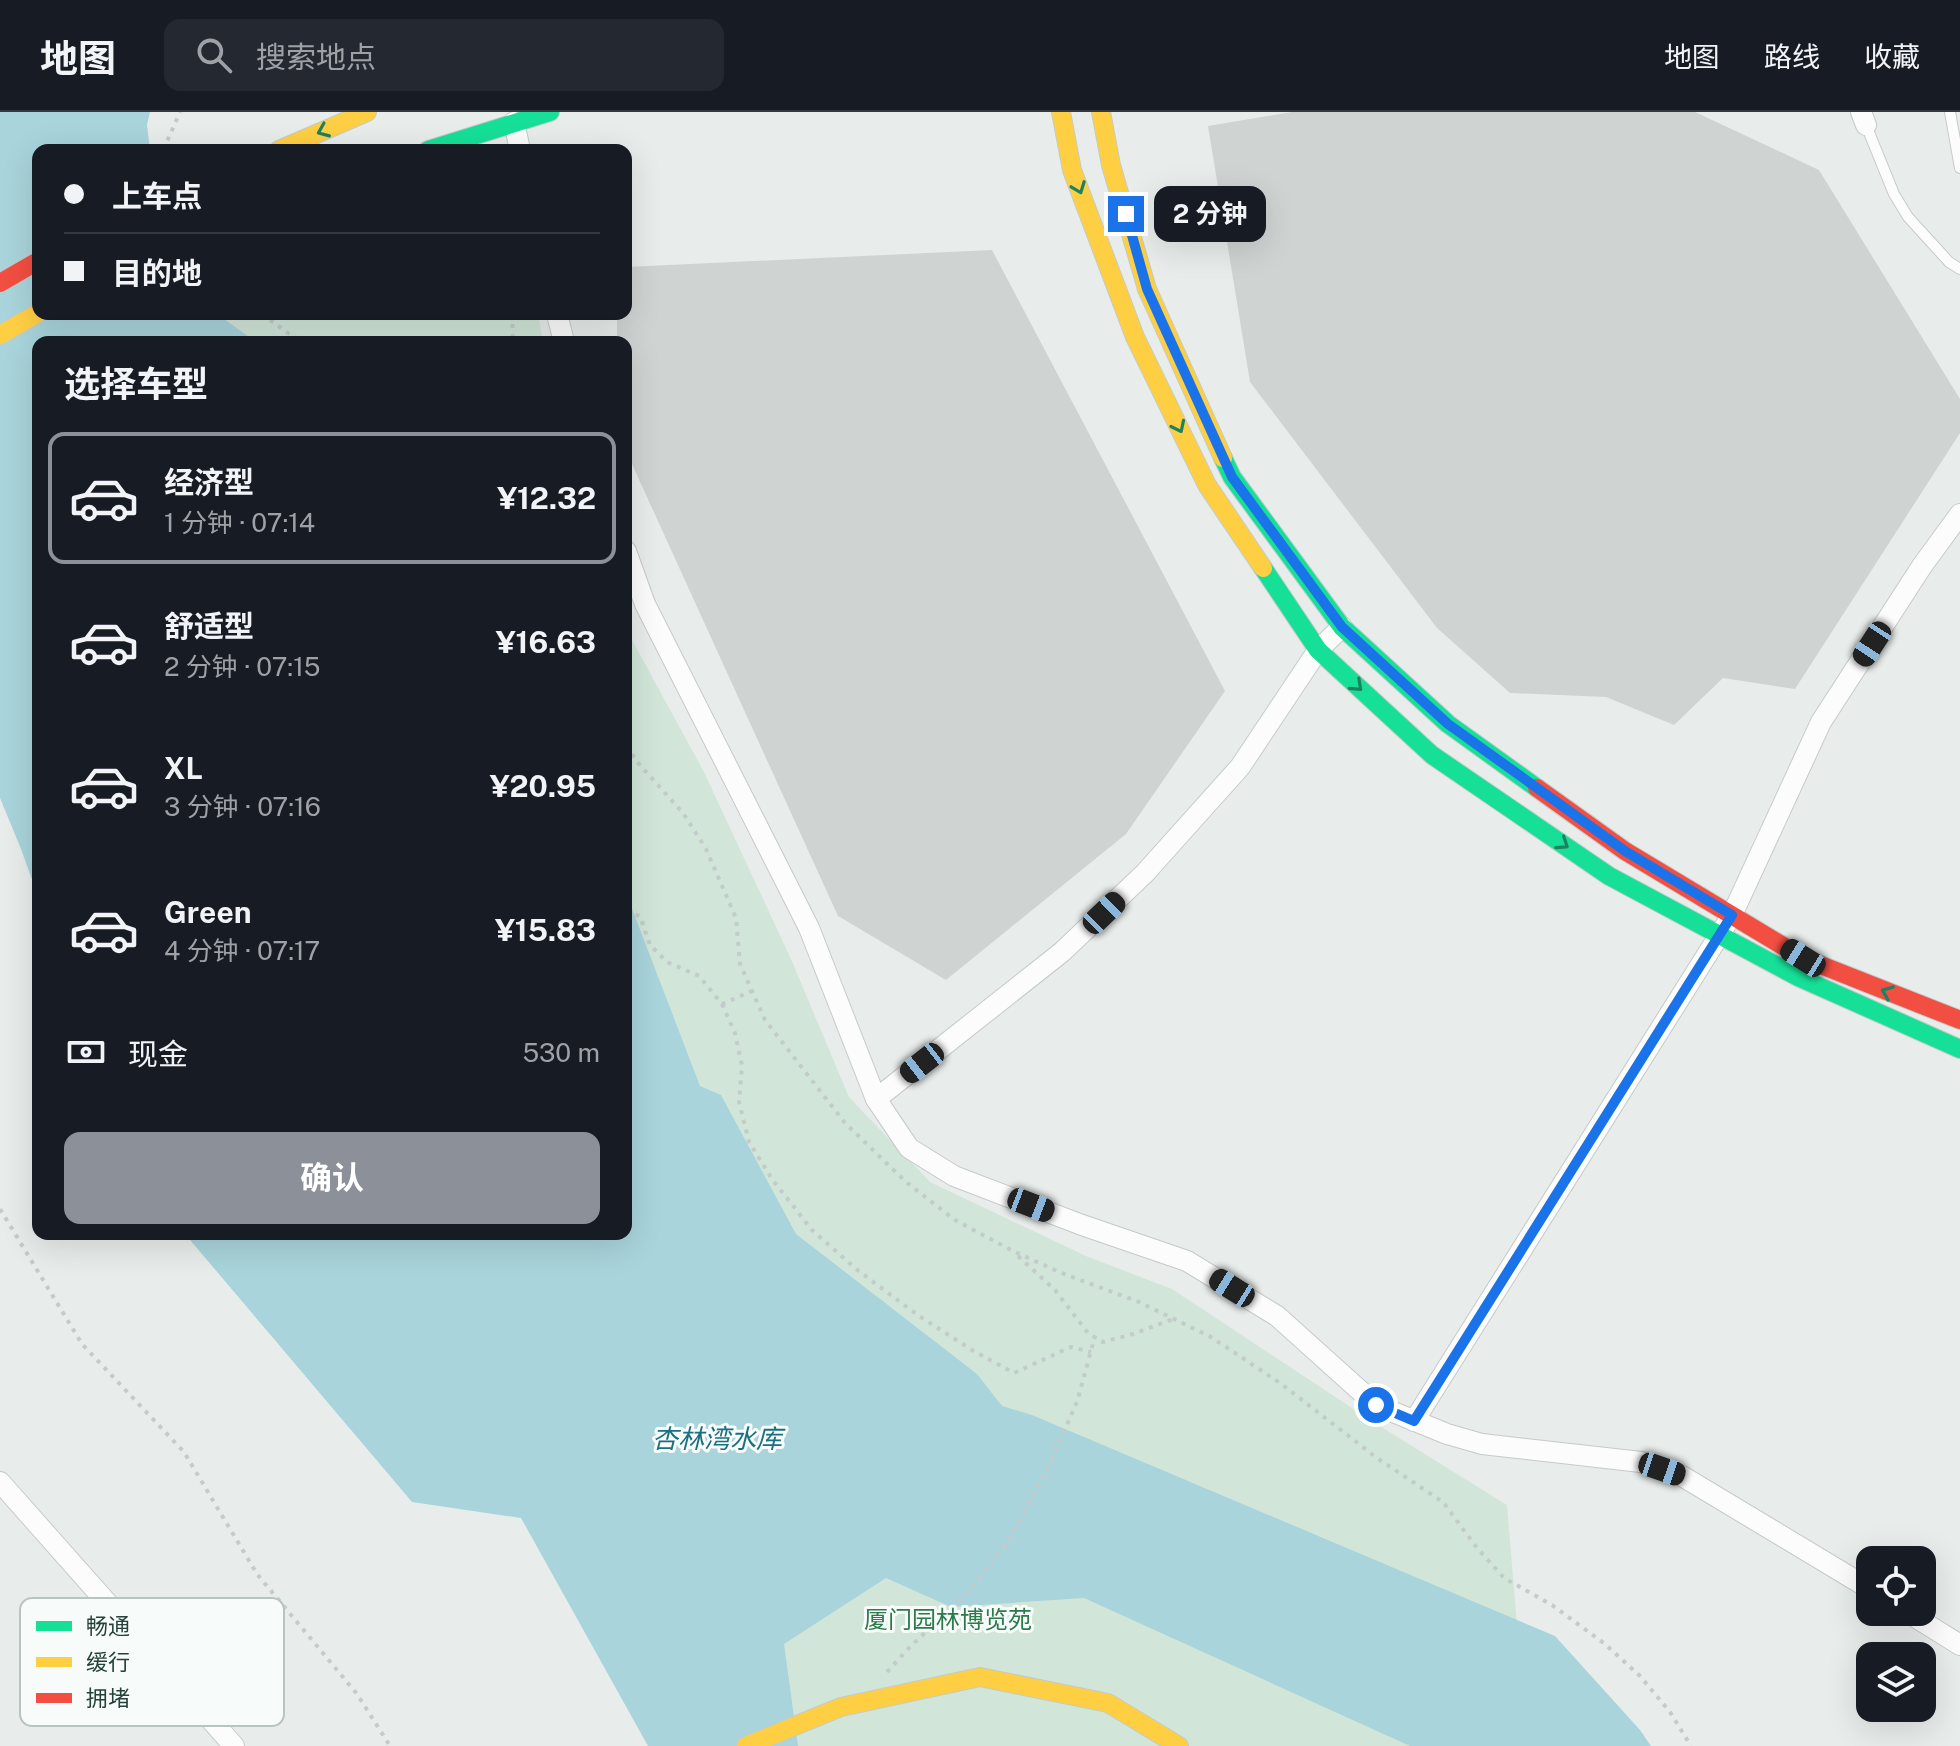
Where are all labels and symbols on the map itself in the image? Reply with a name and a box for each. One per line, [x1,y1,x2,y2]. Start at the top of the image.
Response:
one-way arrow [317,121,331,137]
one-way arrow [1069,180,1086,194]
callout: 2 分钟 [1154,186,1266,242]
route end [1108,196,1144,232]
one-way arrow [1169,419,1185,434]
car [1849,617,1895,671]
one-way arrow [1348,676,1363,690]
one-way arrow [1554,834,1568,849]
car [1078,888,1130,938]
car [1776,935,1830,981]
one-way arrow [1881,985,1895,1001]
car [896,1039,948,1087]
car [1004,1185,1058,1225]
car [1205,1265,1259,1311]
route start [1358,1387,1394,1423]
water label: 杏林湾水库 [652,1423,786,1454]
car [1635,1450,1689,1488]
legend [20,1598,284,1726]
park label: 厦门园林博览苑 [864,1605,1032,1633]
text: 畅通 [86,1613,130,1639]
text: 缓行 [86,1649,130,1675]
text: 拥堵 [86,1685,130,1711]

